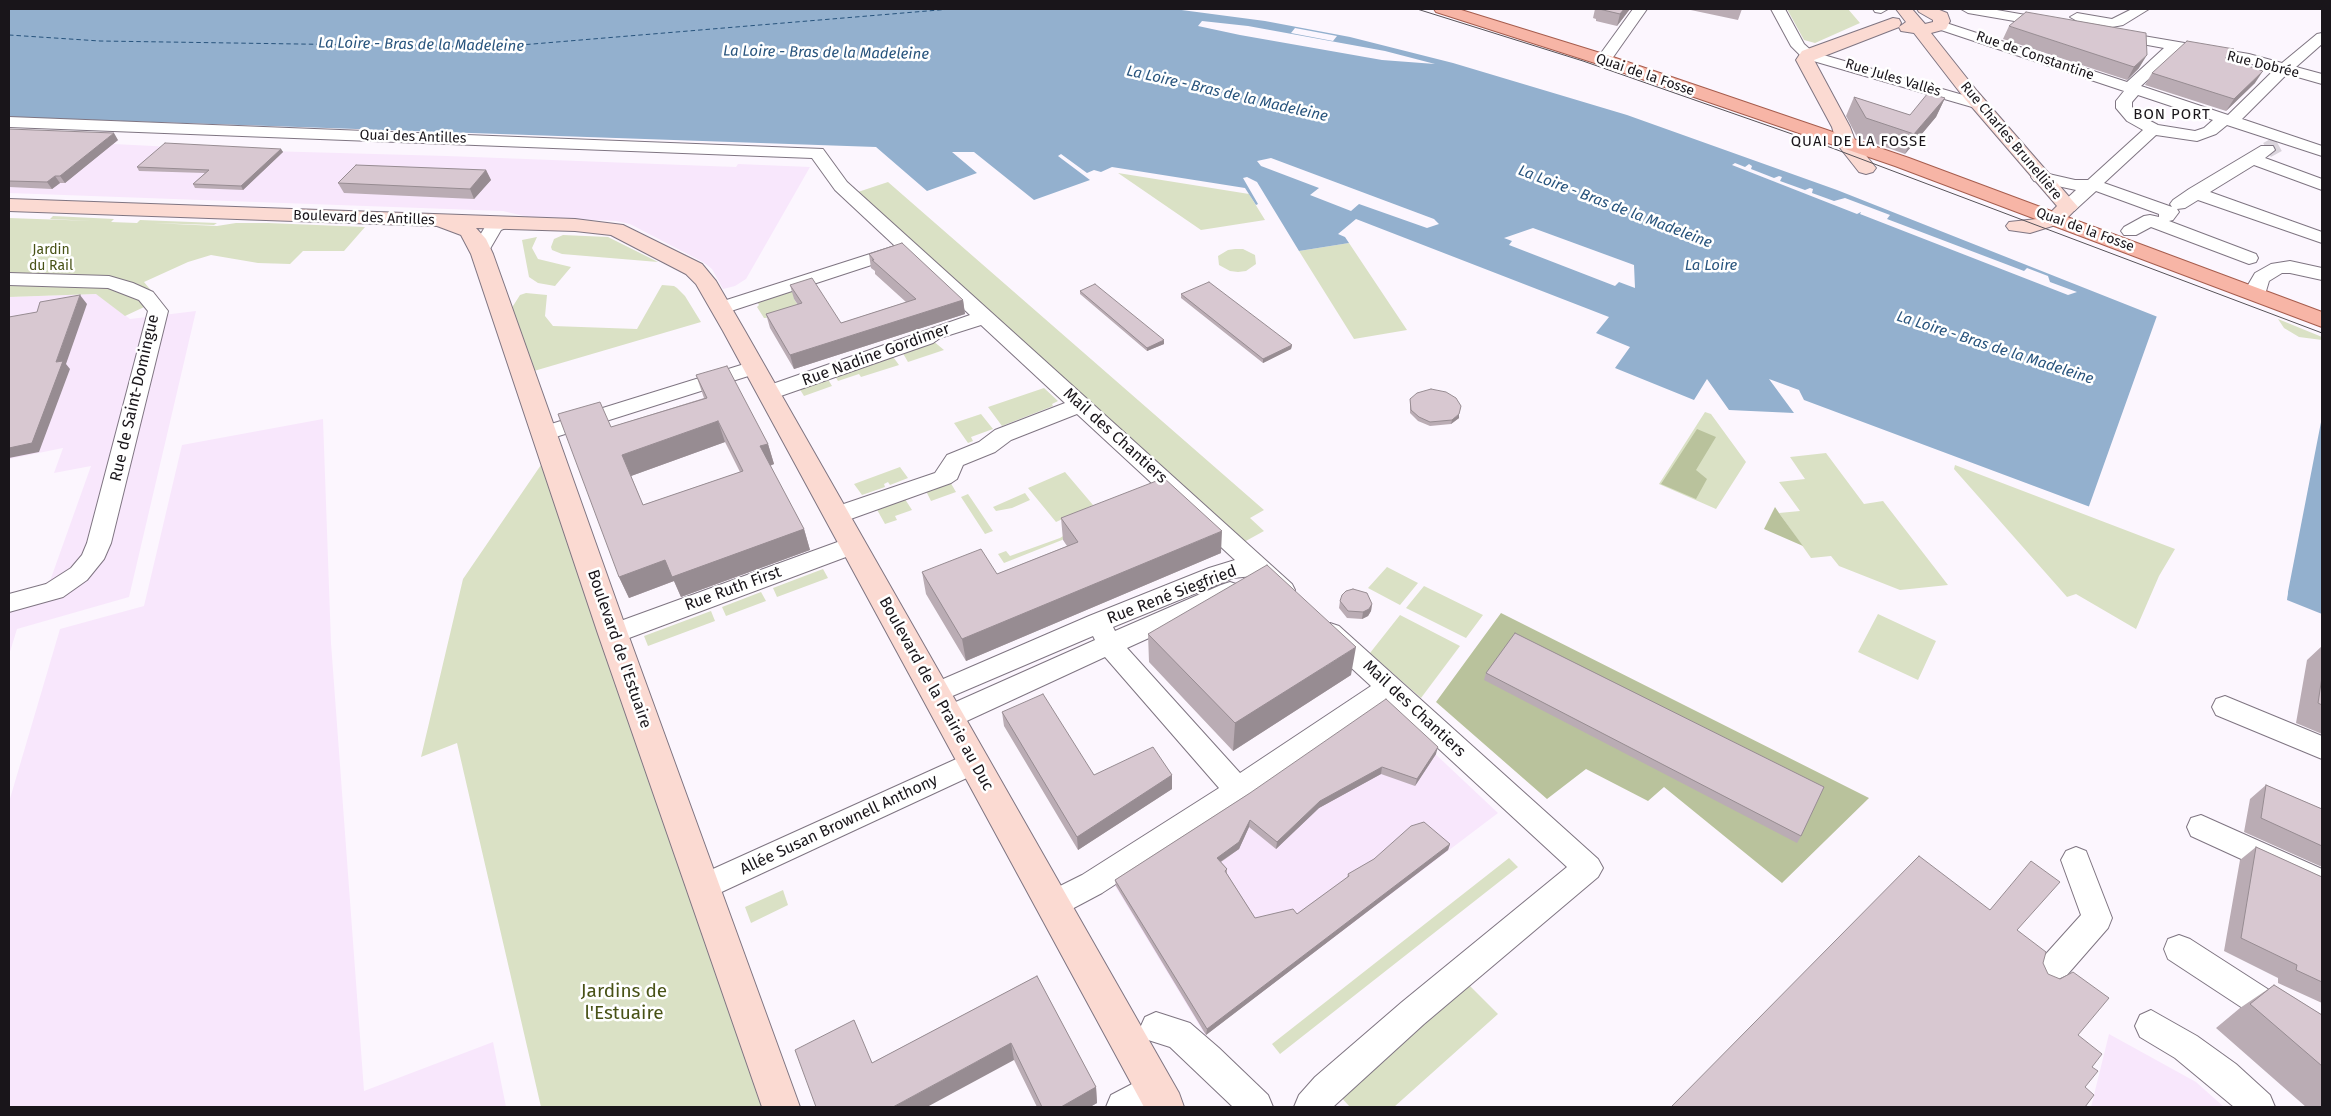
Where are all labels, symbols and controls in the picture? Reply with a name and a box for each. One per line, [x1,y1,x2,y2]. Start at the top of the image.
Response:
street label: Rue de Constantine [1974,28,2096,84]
water label: La Loire - Bras de la Madeleine [318,34,524,56]
water label: La Loire - Bras de la Madeleine [723,42,929,64]
street label: Rue Dobrée [2225,48,2301,82]
street label: Quai de la Fosse [1593,50,1697,100]
street label: Rue Jules Vallès [1843,55,1943,101]
water label: La Loire - Bras de la Madeleine [1125,62,1329,126]
street label: Rue Charles Brunellière [1957,78,2065,204]
district label: BON PORT [2132,106,2212,124]
street label: Quai des Antilles [359,127,467,147]
district label: QUAI DE LA FOSSE [1789,133,1929,151]
water label: La Loire - Bras de la Madeleine [1516,162,1714,252]
street label: Quai de la Fosse [2034,204,2136,256]
street label: Boulevard des Antilles [293,207,435,229]
park label: Jardin du Rail [29,242,73,274]
water label: La Loire [1685,257,1737,275]
water label: La Loire - Bras de la Madeleine [1894,308,2096,388]
street label: Rue de Saint-Domingue [106,313,164,483]
street label: Rue Nadine Gordimer [800,319,952,391]
street label: Mail des Chantiers [1059,384,1171,488]
street label: Rue René Siegfried [1105,561,1239,629]
street label: Rue Ruth First [682,563,784,615]
street label: Boulevard de l'Estuaire [583,567,655,731]
street label: Boulevard de la Prairie au Duc [875,594,997,794]
street label: Mail des Chantiers [1359,657,1469,761]
street label: Allée Susan Brownell Anthony [737,771,941,879]
park label: Jardins de l'Estuaire [581,981,667,1025]

